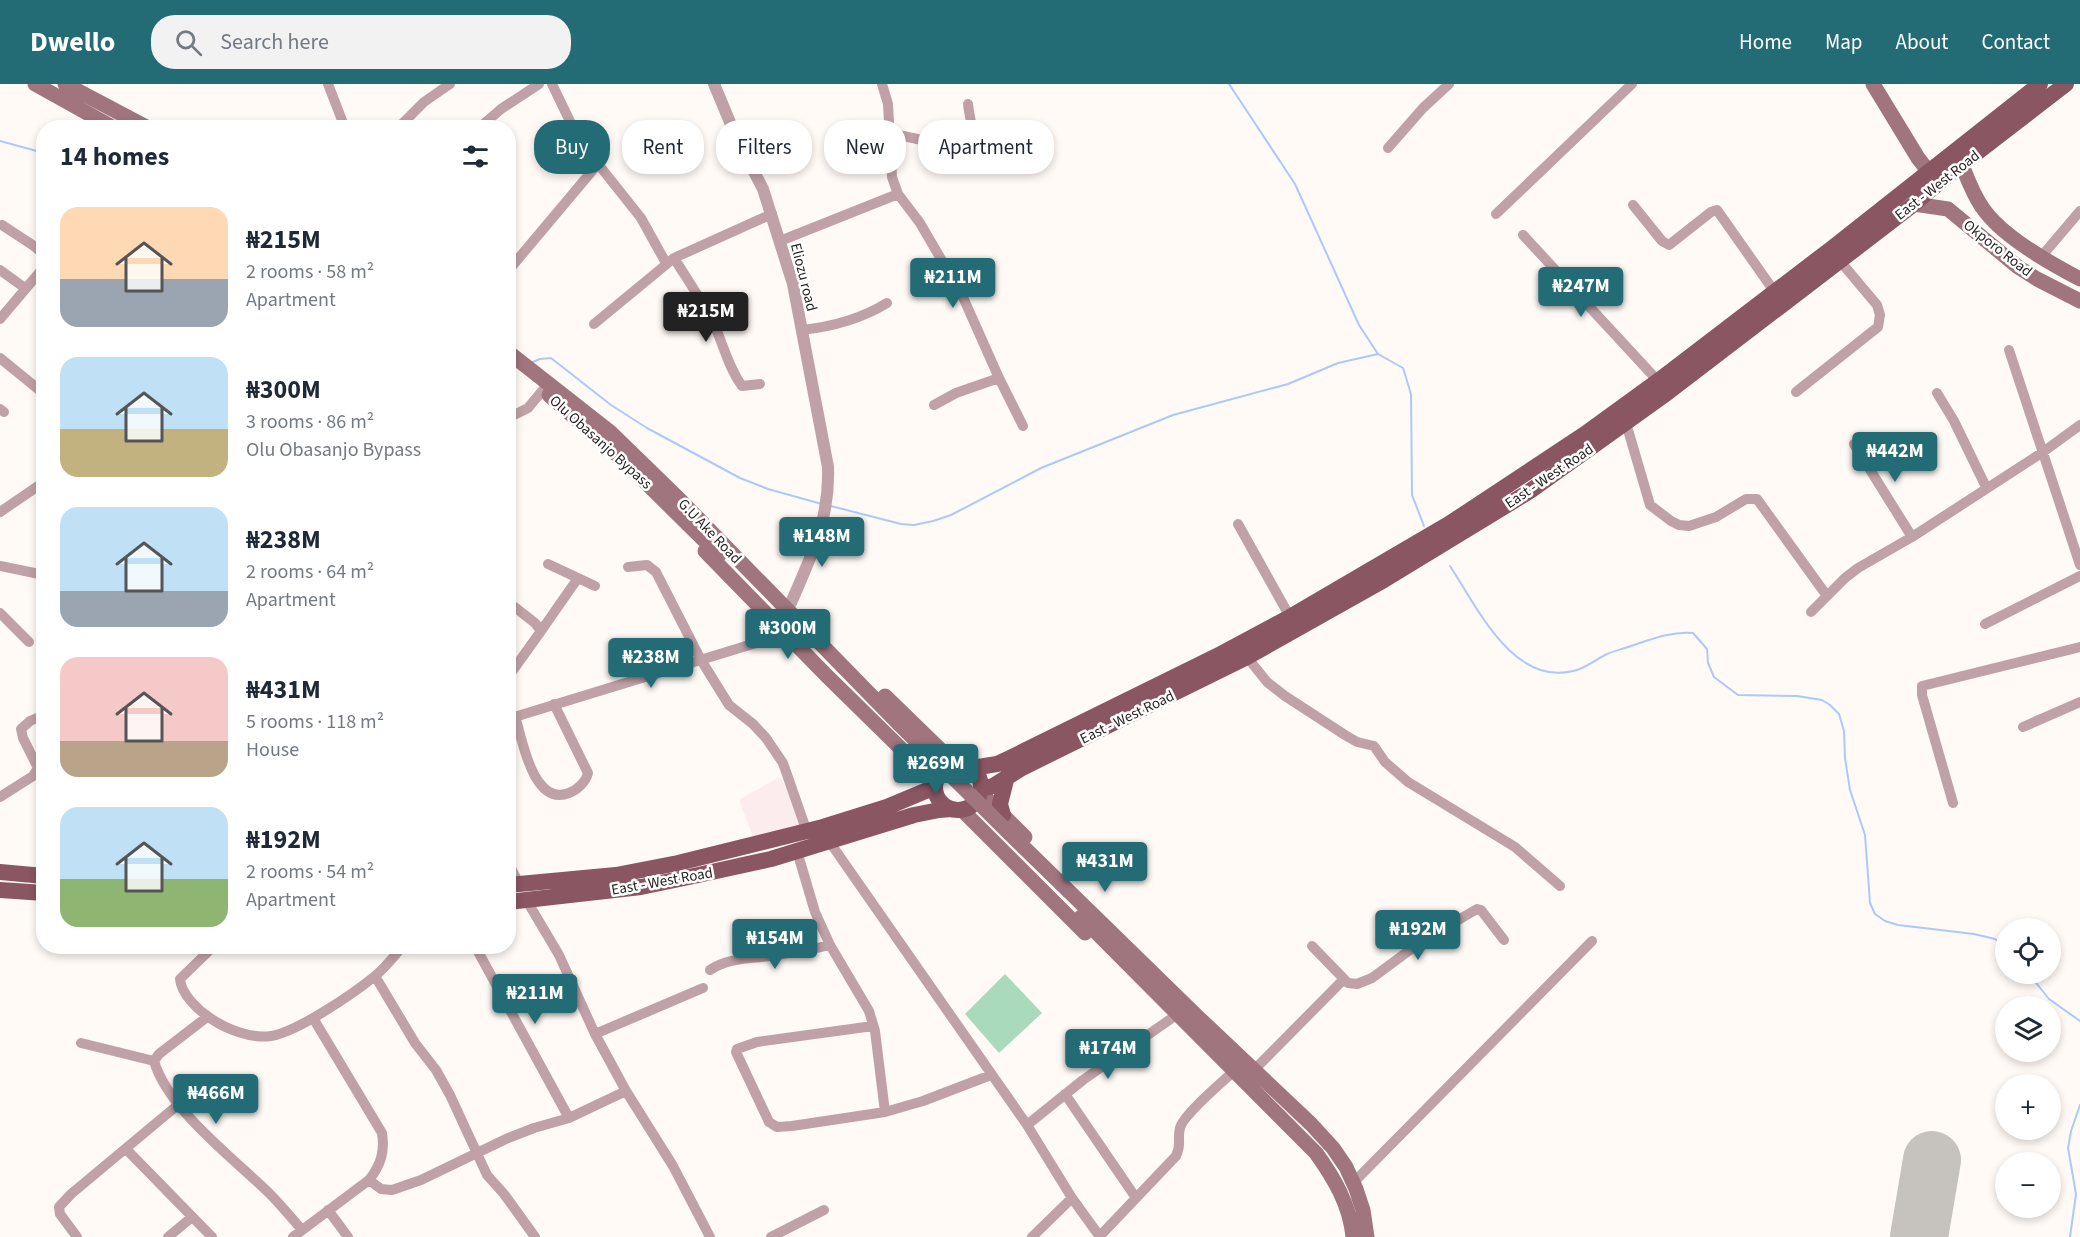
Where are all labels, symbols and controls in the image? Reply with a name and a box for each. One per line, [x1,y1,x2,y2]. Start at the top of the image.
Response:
search box [151,15,571,69]
text: Dwello [30,22,115,62]
icon: search [172,26,205,59]
text: Search here [220,26,329,58]
text: Home [1739,27,1792,57]
text: Map [1825,27,1863,57]
text: About [1896,27,1948,57]
text: Contact [1981,27,2050,57]
chip: Buy [534,120,610,174]
chip: Rent [622,120,704,174]
chip: Filters [716,120,812,174]
chip: New [824,120,906,174]
chip: Apartment [918,120,1054,174]
text: 14 homes [60,138,169,175]
icon: filters [459,140,492,173]
street label: East - West Road [1890,146,1984,225]
street label: Okporo Road [1959,215,2037,282]
text: ₦215M [246,221,321,258]
icon: home [108,231,180,303]
street label: Eliozu road [785,241,822,313]
text: 2 rooms · 58 m² [246,258,374,286]
pin: ₦211M [911,258,995,309]
text: ₦211M [924,263,982,291]
pin: ₦247M [1539,267,1623,318]
text: ₦247M [1552,272,1610,300]
text: Apartment [246,286,336,314]
pin: ₦215M [664,292,748,343]
text: ₦215M [677,297,735,325]
text: ₦300M [246,371,321,408]
icon: home [108,381,180,453]
street label: Olu Obasanjo Bypass [545,391,656,494]
text: 3 rooms · 86 m² [246,408,374,436]
pin: ₦442M [1853,432,1937,483]
text: Olu Obasanjo Bypass [246,436,421,464]
text: ₦442M [1866,437,1924,465]
street label: East - West Road [1501,439,1598,514]
street label: G.U Ake Road [673,494,746,569]
pin: ₦148M [780,517,864,568]
text: ₦238M [246,521,321,558]
text: ₦148M [793,522,851,550]
icon: home [108,531,180,603]
text: 2 rooms · 64 m² [246,558,374,586]
text: Apartment [246,586,336,614]
pin: ₦300M [746,609,830,660]
text: ₦300M [759,614,817,642]
pin: ₦238M [609,638,693,689]
text: ₦238M [622,643,680,671]
text: ₦431M [246,671,321,708]
icon: home [108,681,180,753]
street label: East - West Road [1076,686,1178,749]
text: 5 rooms · 118 m² [246,708,384,736]
text: House [246,736,299,764]
pin: ₦269M [894,744,978,795]
text: ₦269M [907,749,965,777]
text: ₦192M [246,821,321,858]
icon: home [108,831,180,903]
pin: ₦431M [1063,842,1147,893]
text: ₦431M [1076,847,1134,875]
text: 2 rooms · 54 m² [246,858,374,886]
street label: East - West Road [610,862,714,901]
text: Apartment [246,886,336,914]
pin: ₦192M [1376,910,1460,961]
text: ₦192M [1389,915,1447,943]
map controls [1995,918,2061,1218]
button: locate [1995,918,2061,984]
pin: ₦154M [733,919,817,970]
text: ₦154M [746,924,804,952]
pin: ₦211M [493,974,577,1025]
text: ₦211M [506,979,564,1007]
button: layers [1995,996,2061,1062]
pin: ₦174M [1066,1029,1150,1080]
text: ₦174M [1079,1034,1137,1062]
pin: ₦466M [174,1074,258,1125]
button: + [1995,1074,2061,1140]
text: ₦466M [187,1079,245,1107]
button: − [1995,1152,2061,1218]

